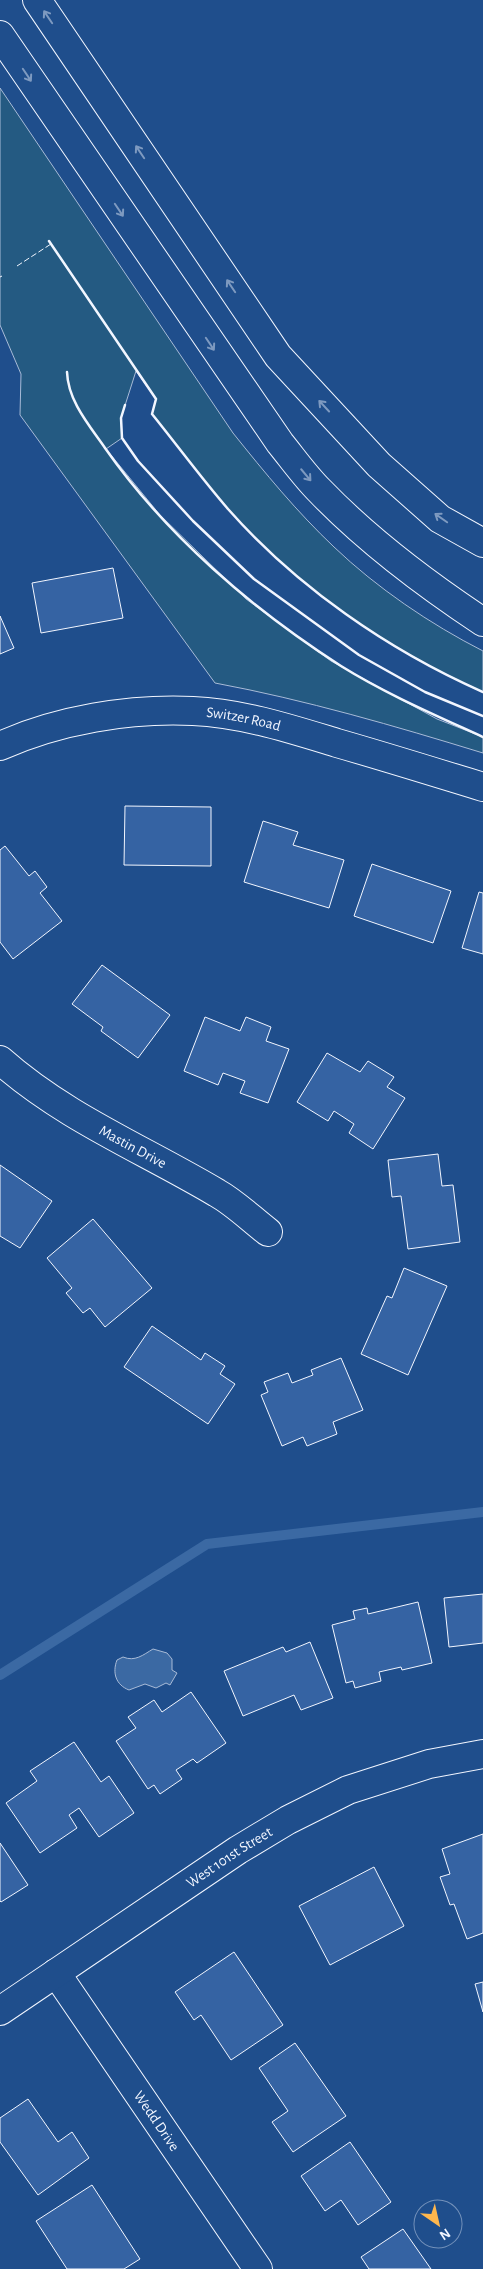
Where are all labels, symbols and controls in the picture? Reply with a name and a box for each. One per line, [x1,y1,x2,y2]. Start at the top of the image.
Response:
one-way arrow [43,11,53,25]
one-way arrow [23,68,33,82]
one-way arrow [135,145,145,159]
one-way arrow [114,203,124,217]
one-way arrow [226,280,236,294]
one-way arrow [205,337,215,351]
one-way arrow [318,399,330,412]
one-way arrow [301,468,312,481]
one-way arrow [434,513,448,523]
street label: Switzer Road [206,704,283,734]
street label: Mastin Drive [97,1122,169,1171]
street label: West 101st Street [183,1824,275,1890]
street label: Wedd Drive [131,2088,183,2154]
north arrow [413,2199,463,2249]
text: N [437,2225,453,2242]

